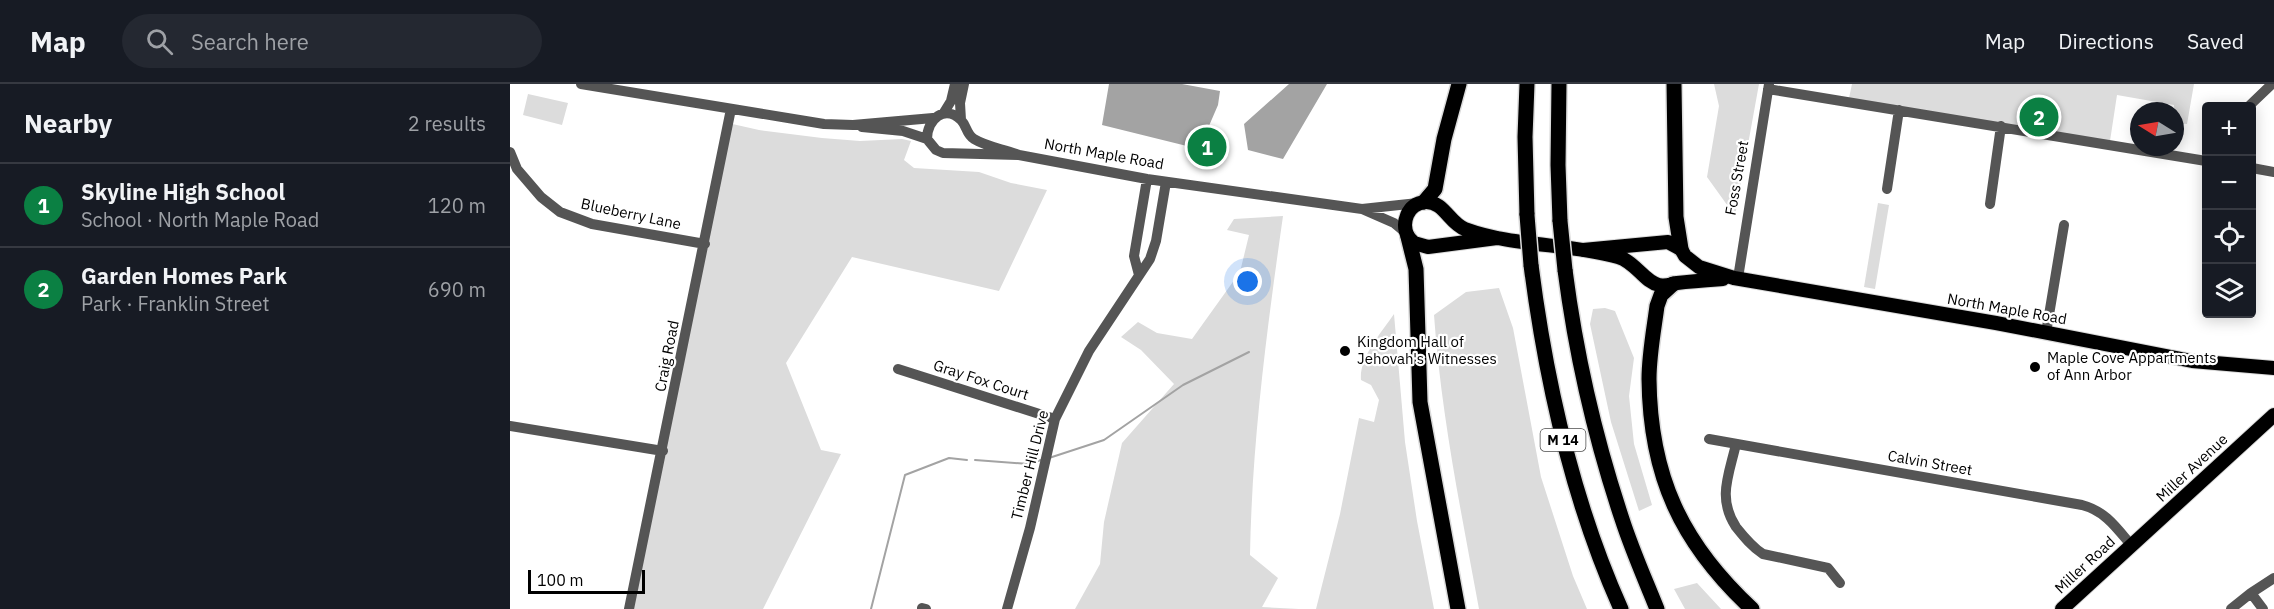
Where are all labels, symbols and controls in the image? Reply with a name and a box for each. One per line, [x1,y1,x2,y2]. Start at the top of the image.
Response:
search box [122,14,542,68]
text: Map [30,23,86,60]
icon: search [143,25,176,58]
text: Search here [191,27,309,56]
text: Map [1985,27,2025,55]
text: Directions [2058,27,2154,55]
text: Saved [2187,27,2244,55]
pin: 2 [2020,94,2059,140]
north arrow [2130,102,2184,156]
map controls [2202,102,2256,318]
button: + [2202,102,2256,156]
text: Nearby [24,106,112,140]
text: 2 results [408,110,486,137]
pin: 1 [1188,124,1226,170]
street label: North Maple Road [1043,134,1165,173]
street label: Foss Street [1721,139,1752,217]
button: − [2202,156,2256,210]
text: Skyline High School [81,177,285,206]
text: 1 [38,192,50,219]
text: 120 m [428,192,486,219]
street label: Blueberry Lane [579,194,683,233]
text: School · North Maple Road [81,206,319,233]
button: locate [2202,210,2256,264]
text: Garden Homes Park [81,261,287,290]
button: layers [2202,264,2256,318]
your location [1233,267,1262,296]
text: 2 [38,276,50,303]
text: 690 m [428,276,486,303]
street label: North Maple Road [1946,289,2068,328]
text: Park · Franklin Street [81,290,269,317]
street label: Craig Road [650,319,683,393]
place label: Kingdom Hall of Jehovah's Witnesses [1357,332,1497,368]
marker: Kingdom Hall of Jehovah's Witnesses [1338,344,1352,358]
place label: Maple Cove Appartments of Ann Arbor [2047,348,2217,384]
street label: Gray Fox Court [931,355,1031,404]
marker: Maple Cove Appartments of Ann Arbor [2028,360,2042,374]
street label: Timber Hill Drive [1007,408,1052,522]
road number: M 14 [1540,429,1586,451]
street label: Miller Avenue [2152,430,2232,506]
street label: Calvin Street [1886,446,1974,479]
street label: Miller Road [2050,532,2119,597]
scale bar [528,567,645,594]
text: 100 m [537,570,584,590]

